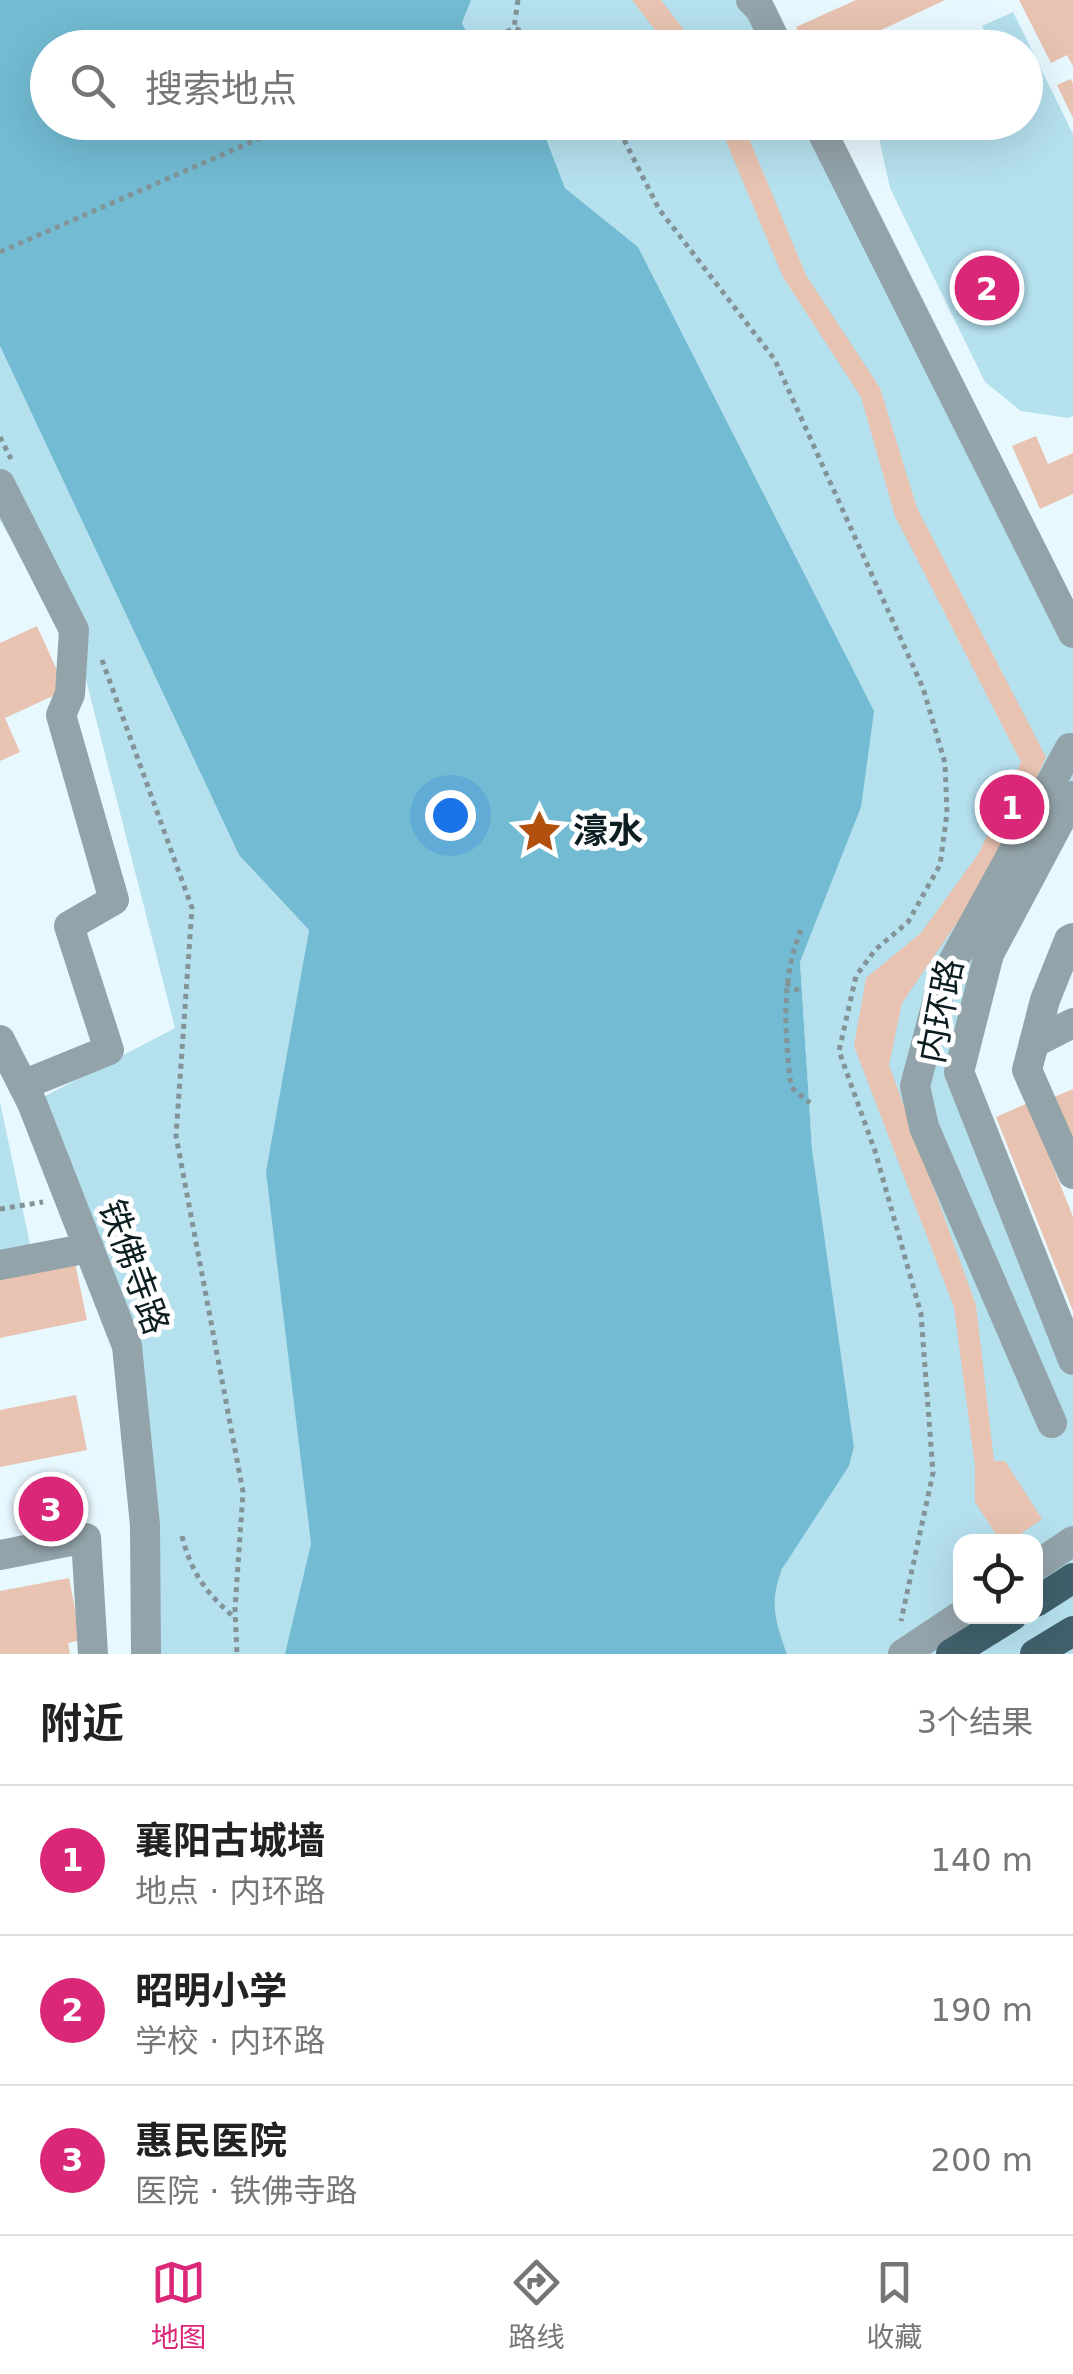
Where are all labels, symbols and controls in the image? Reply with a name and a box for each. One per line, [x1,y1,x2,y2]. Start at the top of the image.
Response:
search box [30,30,1043,140]
icon: search [65,58,120,113]
text: 搜索地点 [145,67,297,111]
pin: 2 [954,250,1020,326]
pin: 1 [980,770,1044,844]
your location [425,790,476,841]
place icon: 濠水 [516,807,564,855]
place label: 濠水 [573,811,643,851]
street label: 内环路 [911,956,971,1066]
street label: 铁佛寺路 [91,1194,177,1340]
pin: 3 [18,1472,84,1546]
map controls [953,1534,1043,1624]
button: locate [953,1534,1043,1624]
text: 附近 [40,1699,124,1748]
text: 3个结果 [917,1703,1033,1741]
text: 襄阳古城墙 [135,1819,325,1863]
text: 1 [61,1841,84,1879]
text: 140 m [931,1841,1033,1879]
text: 地点 · 内环路 [135,1872,326,1910]
text: 昭明小学 [135,1969,287,2013]
text: 2 [61,1991,84,2029]
text: 190 m [931,1991,1033,2029]
text: 学校 · 内环路 [135,2022,326,2060]
text: 惠民医院 [135,2119,287,2163]
text: 3 [61,2141,84,2179]
text: 200 m [931,2141,1033,2179]
text: 医院 · 铁佛寺路 [135,2172,358,2210]
tab: 地图 [151,2255,207,2355]
tab: 路线 [508,2255,564,2355]
tab: 收藏 [866,2255,922,2355]

